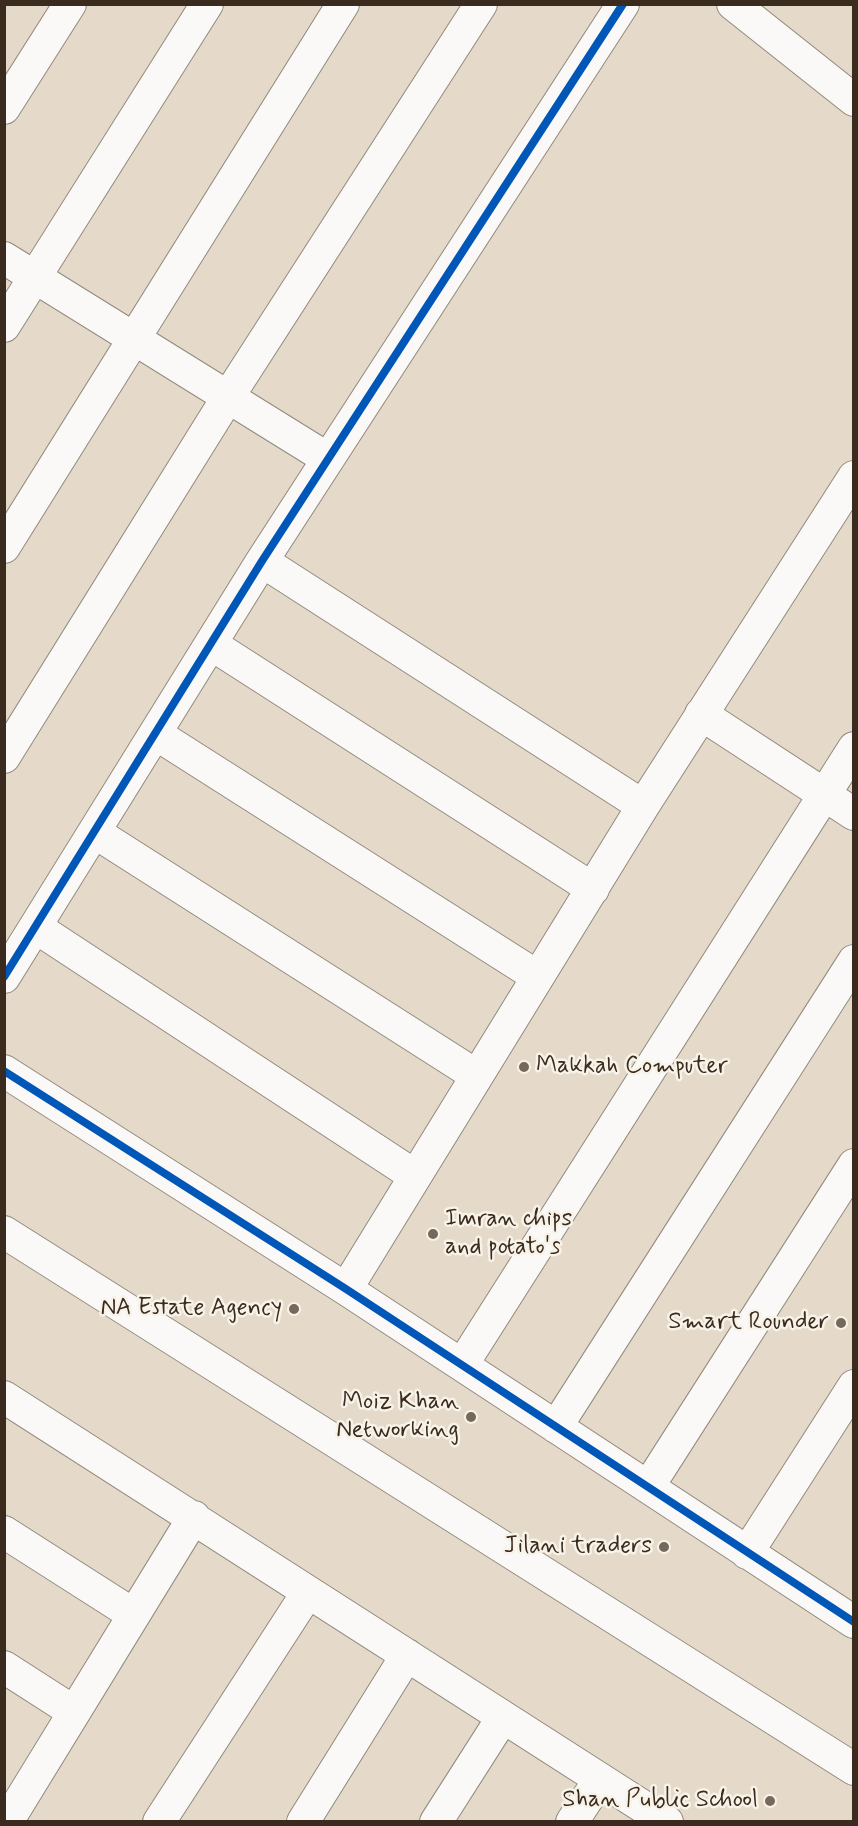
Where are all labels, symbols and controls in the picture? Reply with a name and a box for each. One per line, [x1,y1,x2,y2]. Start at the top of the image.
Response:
place label: Makkah Computer [536,1053,728,1081]
marker: Makkah Computer [517,1060,531,1074]
place label: Imran chips and potato's [445,1206,572,1262]
marker: Imran chips and potato's [426,1227,440,1241]
place label: NA Estate Agency [100,1295,282,1323]
marker: NA Estate Agency [287,1302,301,1316]
place label: Smart Rounder [668,1309,829,1337]
marker: Smart Rounder [834,1316,848,1330]
place label: Moiz Khan Networking [336,1389,459,1445]
marker: Moiz Khan Networking [464,1410,478,1424]
place label: Jilani traders [504,1533,652,1561]
marker: Jilani traders [657,1540,671,1554]
place label: Shan Public School [562,1787,758,1815]
marker: Shan Public School [763,1794,777,1808]

